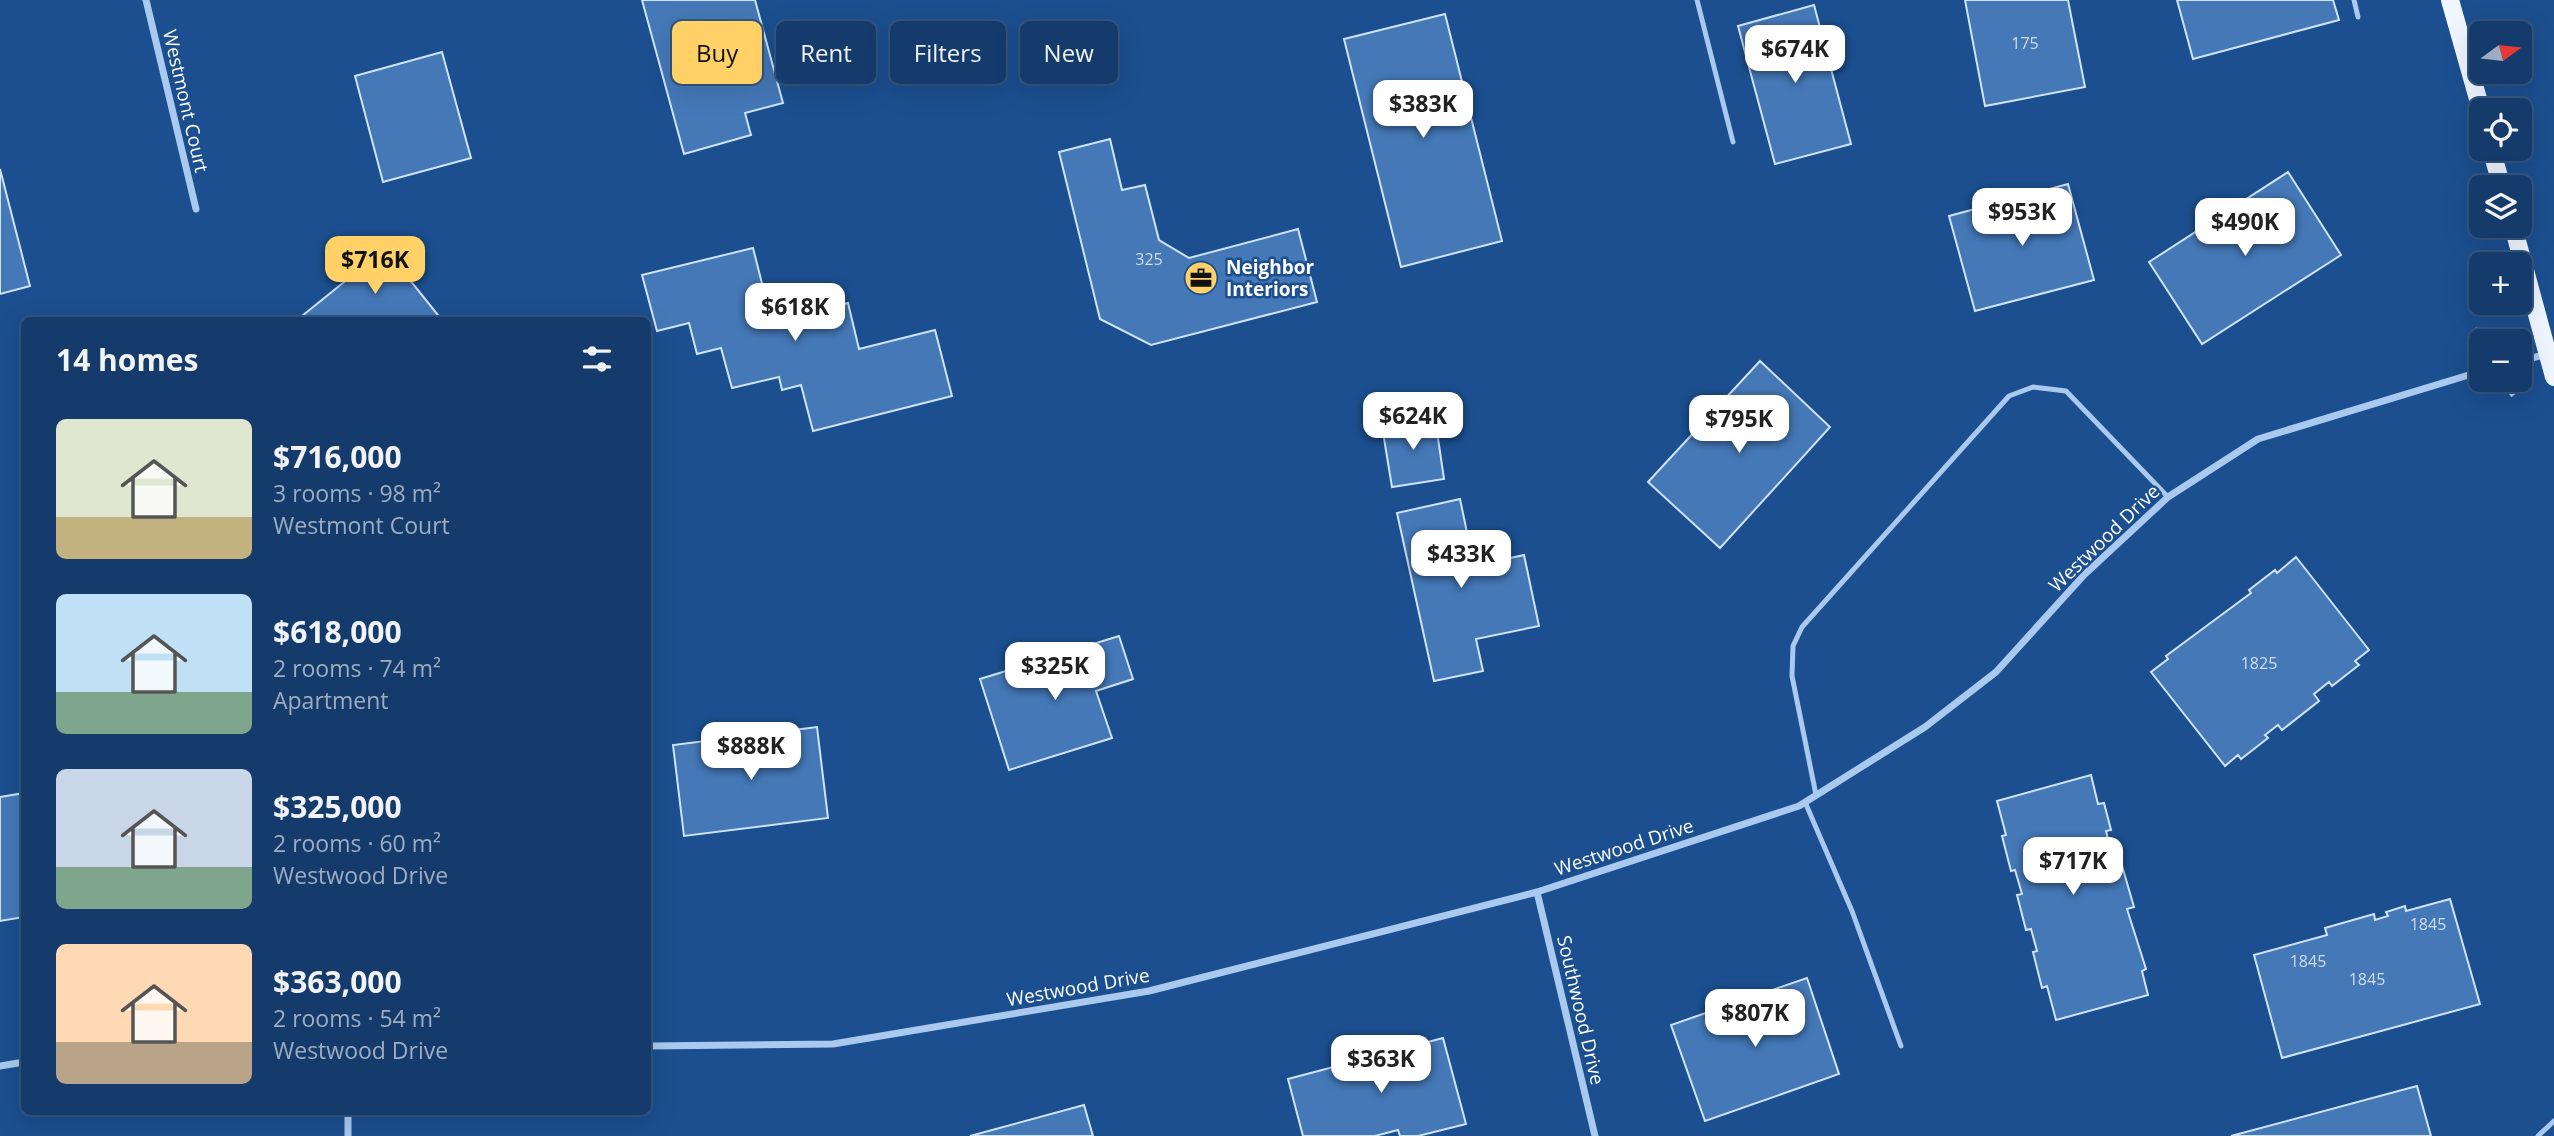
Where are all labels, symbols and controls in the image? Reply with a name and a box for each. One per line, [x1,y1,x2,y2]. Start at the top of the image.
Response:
chip: Buy [672,21,762,84]
chip: Rent [776,21,876,84]
chip: Filters [890,21,1006,84]
chip: New [1020,21,1118,84]
north arrow [2469,21,2532,84]
map controls [2469,21,2532,392]
pin: $674K [1746,25,1844,85]
street label: Westmont Court [157,27,215,175]
text: $674K [1761,32,1829,64]
house number: 175 [2011,32,2039,54]
pin: $383K [1374,80,1472,140]
text: $383K [1389,87,1457,119]
button: locate [2469,98,2532,161]
button: layers [2469,175,2532,238]
pin: $953K [1973,188,2071,248]
text: $953K [1988,195,2056,227]
pin: $490K [2196,198,2294,258]
text: $490K [2211,205,2279,237]
pin: $716K [326,236,424,296]
text: $716K [341,243,409,275]
house number: 325 [1135,248,1163,270]
button: + [2469,252,2532,315]
place label: Neighbor Interiors [1226,254,1314,302]
office icon: Neighbor Interiors [1182,259,1220,297]
pin: $618K [746,284,844,343]
text: $618K [761,290,829,322]
button: − [2469,329,2532,392]
text: 14 homes [56,339,199,380]
icon: filters [578,340,616,378]
pin: $624K [1364,392,1462,452]
pin: $795K [1690,396,1788,455]
text: $624K [1379,399,1447,431]
text: $795K [1705,402,1773,434]
text: $716,000 [273,436,402,477]
icon: home [112,447,196,531]
text: 3 rooms · 98 m² [273,477,441,509]
street label: Westwood Drive [2043,478,2165,598]
text: Westmont Court [273,509,450,541]
pin: $433K [1412,530,1510,590]
text: $433K [1427,537,1495,569]
text: $618,000 [273,611,402,652]
icon: home [112,622,196,706]
pin: $325K [1006,642,1104,702]
text: $325K [1021,649,1089,681]
text: 2 rooms · 74 m² [273,652,441,684]
house number: 1825 [2241,652,2277,674]
text: Apartment [273,684,389,716]
pin: $888K [702,722,800,782]
text: $888K [717,729,785,761]
text: $325,000 [273,786,402,827]
icon: home [112,797,196,881]
street label: Westwood Drive [1551,812,1697,882]
text: 2 rooms · 60 m² [273,827,441,859]
pin: $717K [2024,838,2122,897]
text: $717K [2039,844,2107,876]
text: Westwood Drive [273,859,448,891]
house number: 1845 [2410,913,2446,935]
street label: Southwood Drive [1551,933,1611,1087]
house number: 1845 [2290,950,2326,972]
text: $363,000 [273,961,402,1002]
street label: Westwood Drive [1004,962,1152,1012]
house number: 1845 [2349,968,2385,990]
icon: home [112,972,196,1056]
pin: $807K [1706,990,1804,1049]
text: $807K [1721,996,1789,1028]
text: 2 rooms · 54 m² [273,1002,441,1034]
text: Westwood Drive [273,1034,448,1066]
pin: $363K [1332,1036,1430,1095]
text: $363K [1347,1042,1415,1074]

